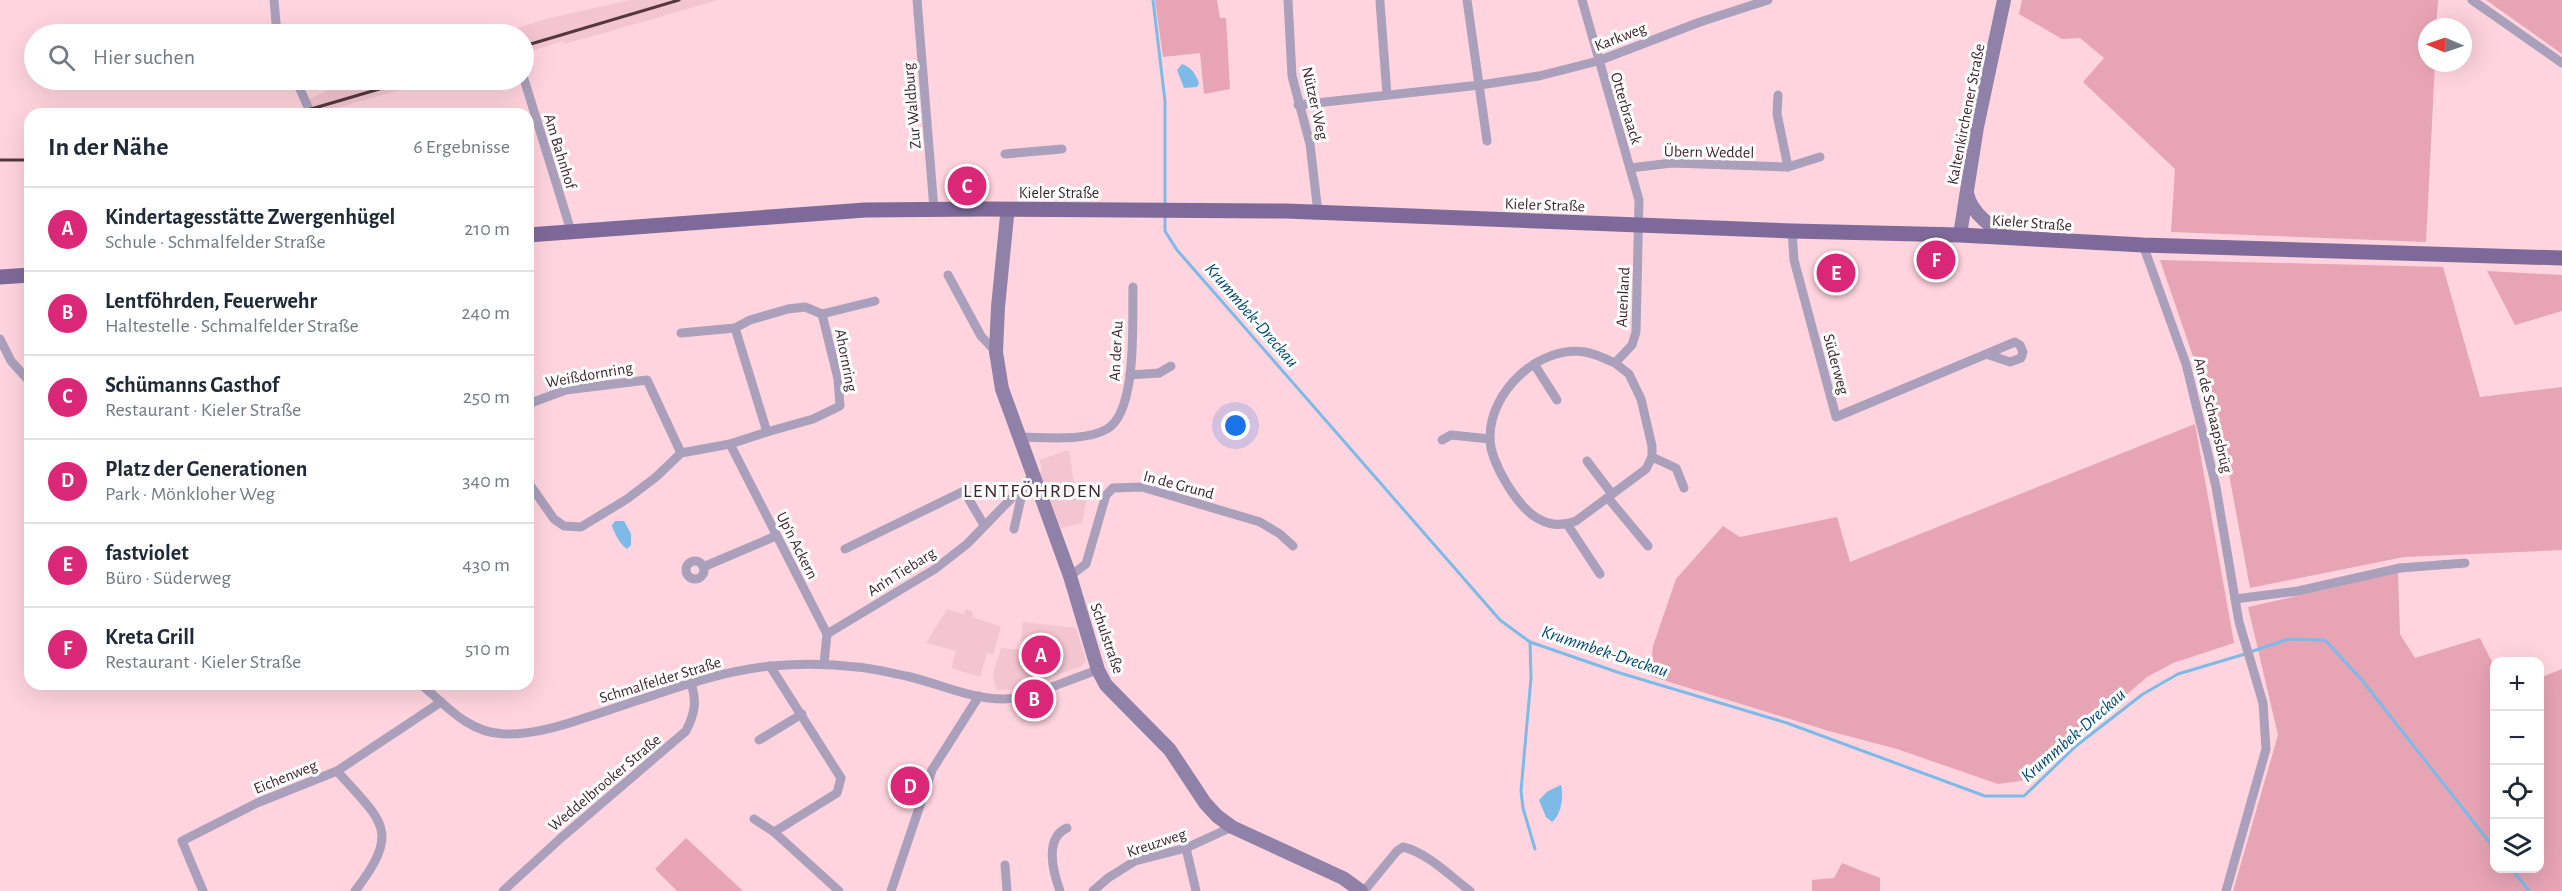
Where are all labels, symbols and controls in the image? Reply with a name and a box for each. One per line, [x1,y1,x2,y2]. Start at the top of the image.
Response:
north arrow [2418,18,2472,72]
street label: Karkweg [1592,20,1649,54]
search box [24,24,534,90]
icon: search [45,41,78,74]
street label: Kaltenkirchener Straße [1944,42,1988,186]
text: Hier suchen [93,46,195,68]
street label: Zur Waldburg [900,62,924,150]
street label: Nützer Weg [1299,65,1331,141]
street label: Otterbraack [1608,71,1645,147]
street label: Am Bahnhof [541,112,579,192]
text: In der Nähe [48,134,168,160]
text: 6 Ergebnisse [413,137,510,157]
street label: Übern Weddel [1664,141,1754,161]
pin: C [948,164,986,208]
street label: Kieler Straße [1019,185,1099,201]
street label: Kieler Straße [1504,196,1585,214]
text: Kindertagesstätte Zwergenhügel [105,206,395,228]
street label: Kieler Straße [1991,212,2073,234]
text: A [62,219,74,239]
text: 210 m [464,219,510,239]
text: Schule · Schmalfelder Straße [105,232,326,252]
pin: F [1916,238,1956,282]
pin: E [1816,250,1856,296]
water label: Krummbek-Dreckau [1201,260,1301,371]
street label: Auenland [1613,266,1633,328]
text: Lentföhrden, Feuerwehr [105,290,317,312]
text: B [62,303,73,323]
text: 240 m [461,303,510,323]
text: Haltestelle · Schmalfelder Straße [105,316,359,336]
street label: An der Au [1106,320,1126,382]
street label: Ahornring [832,327,860,393]
street label: Süderweg [1820,332,1852,397]
street label: An de Schaapsbrüg [2191,356,2235,475]
street label: Weißdornring [544,359,634,391]
text: Schümanns Gasthof [105,374,279,396]
text: C [62,387,73,407]
text: 250 m [463,387,510,407]
text: Restaurant · Kieler Straße [105,400,301,420]
your location [1221,411,1250,440]
text: Platz der Generationen [105,458,307,480]
street label: In de Grund [1142,468,1216,502]
text: D [61,471,74,491]
text: 340 m [462,471,510,491]
district label: LENTFÖHRDEN [963,481,1103,501]
text: Park · Mönkloher Weg [105,484,275,504]
street label: Up'n Ackern [773,509,821,582]
text: fastviolet [105,542,189,564]
street label: An'n Tiebarg [865,545,939,599]
text: E [62,555,73,575]
text: 430 m [462,555,510,575]
text: Büro · Süderweg [105,568,231,588]
street label: Schulstraße [1088,601,1127,676]
water label: Krummbek-Dreckau [1539,623,1670,681]
text: Kreta Grill [105,626,195,648]
pin: A [1022,632,1060,678]
text: F [63,639,72,659]
text: 510 m [465,639,510,659]
text: Restaurant · Kieler Straße [105,652,301,672]
street label: Schmalfelder Straße [598,654,723,706]
map controls [2490,657,2544,873]
button: + [2490,657,2544,711]
pin: B [1014,676,1054,722]
water label: Krummbek-Dreckau [2018,686,2129,786]
button: − [2490,711,2544,765]
street label: Weddelbrooker Straße [545,731,664,834]
street label: Eichenweg [251,757,320,797]
pin: D [890,764,930,808]
button: locate [2490,765,2544,819]
button: layers [2490,819,2544,873]
street label: Kreuzweg [1125,826,1188,860]

